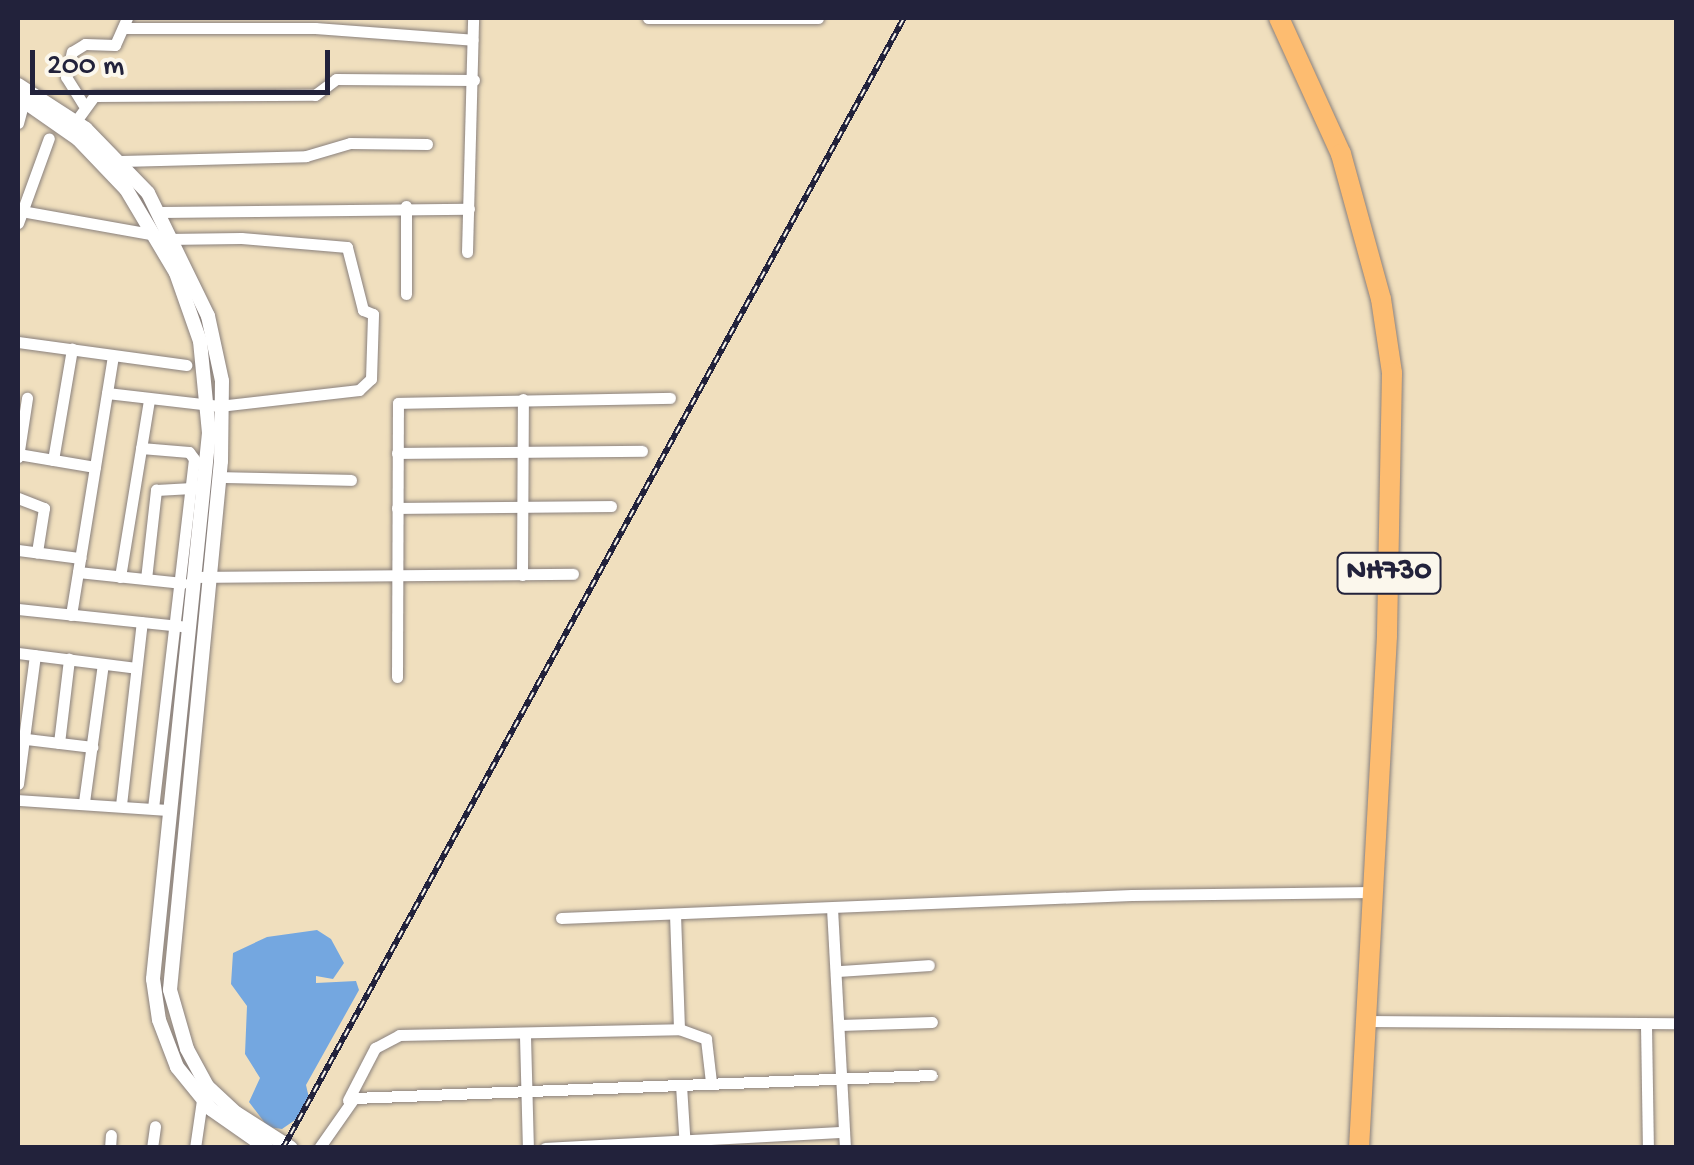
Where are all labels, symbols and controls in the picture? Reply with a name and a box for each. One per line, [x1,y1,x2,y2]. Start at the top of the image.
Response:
scale bar [35,30,335,92]
text: 200 m [47,50,124,85]
road number: NH730 [1336,548,1442,598]

